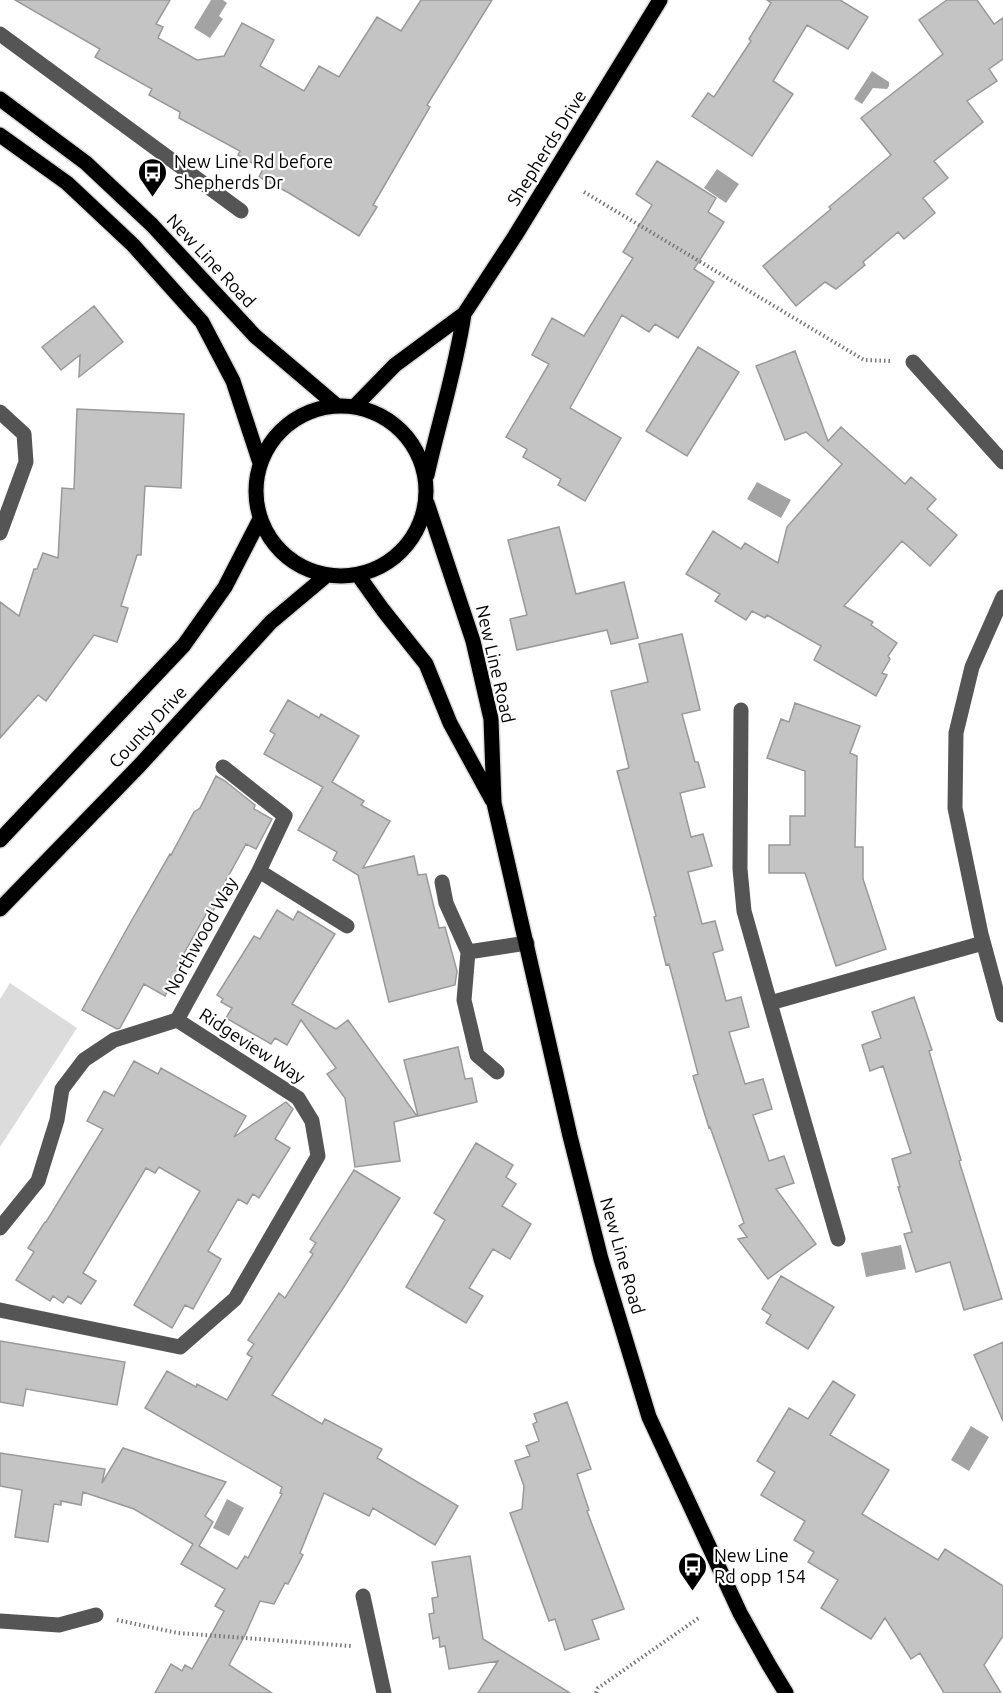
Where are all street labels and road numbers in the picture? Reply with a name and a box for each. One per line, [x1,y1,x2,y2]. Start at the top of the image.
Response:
street label: Shepherds Drive [503,86,590,209]
street label: New Line Road [163,210,260,311]
street label: New Line Road [473,603,519,725]
street label: County Drive [104,681,190,771]
street label: Northwood Way [160,873,241,998]
street label: Ridgeview Way [196,1004,309,1087]
street label: New Line Road [597,1195,649,1316]

